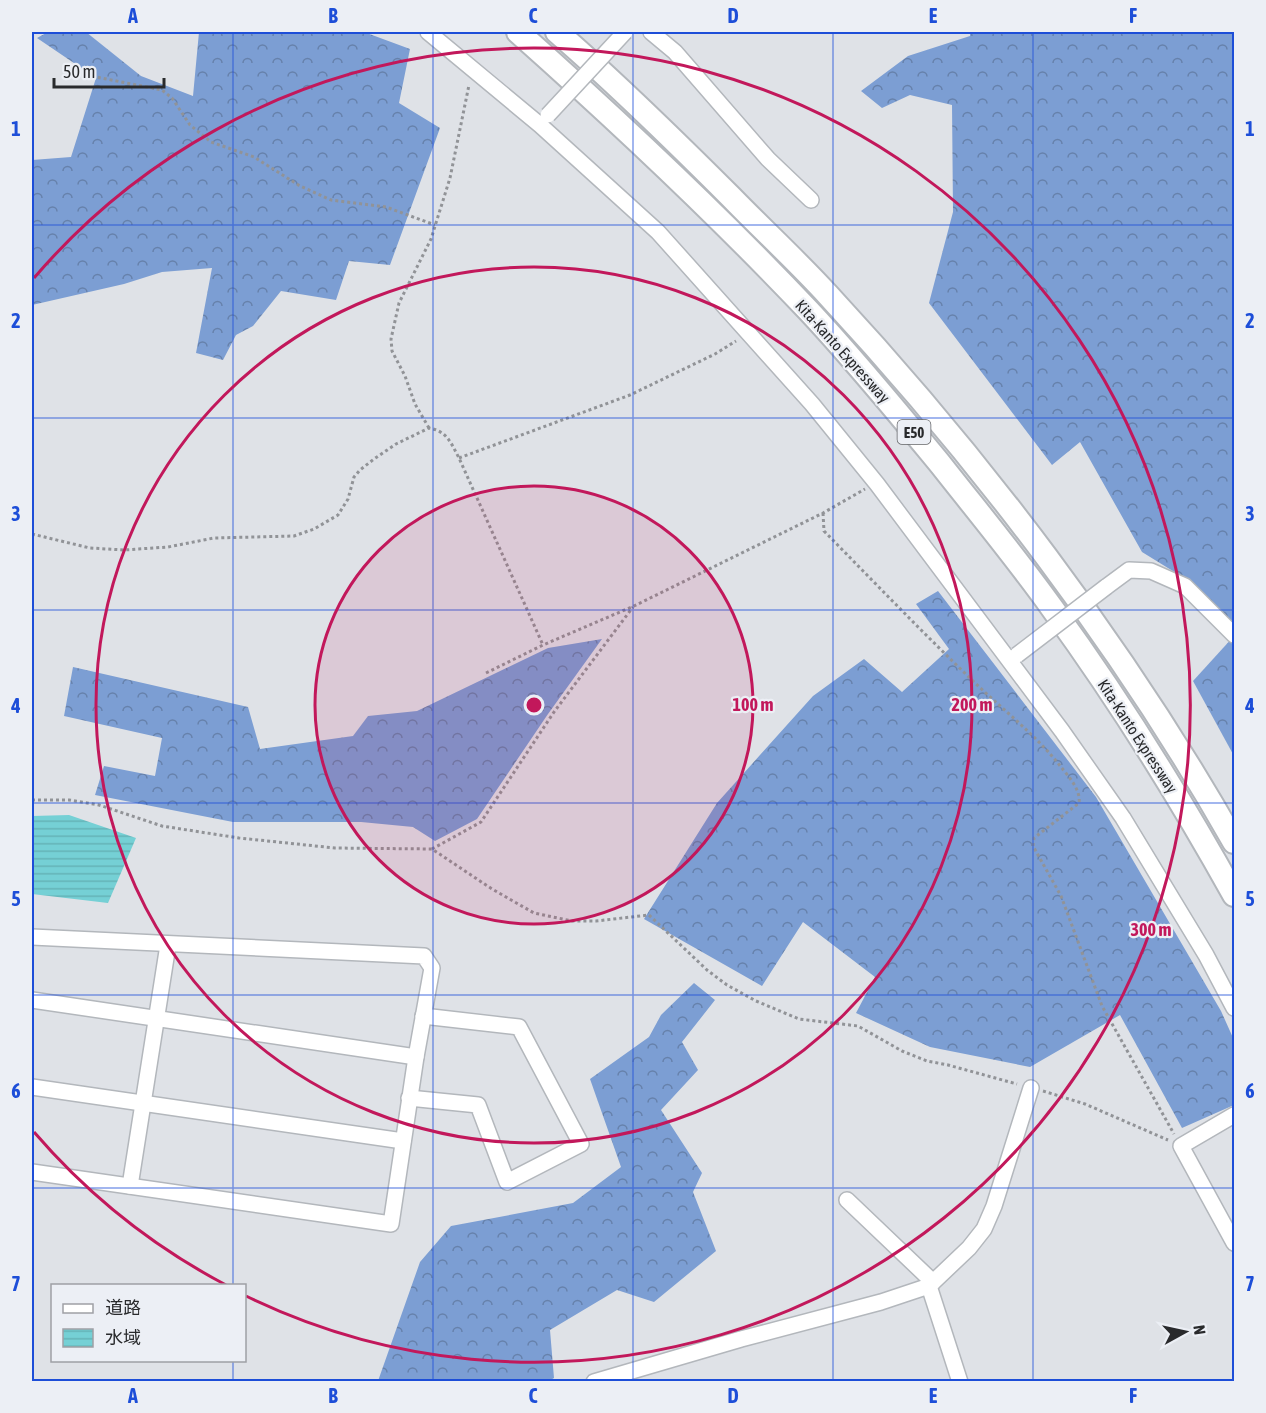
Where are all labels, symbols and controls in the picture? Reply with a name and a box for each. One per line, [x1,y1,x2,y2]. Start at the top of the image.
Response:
text: A [127,4,138,27]
text: B [328,4,338,27]
text: C [529,4,538,27]
text: D [727,4,739,27]
text: E [929,4,938,27]
text: F [1129,4,1137,27]
scale bar [54,51,164,89]
text: 50 m [63,61,95,82]
text: 1 [11,117,21,140]
text: 1 [1245,117,1255,140]
street label: Kita-Kanto Expressway [791,296,894,407]
text: 2 [11,309,21,332]
text: 2 [1245,309,1255,332]
road number: E50 [898,420,930,444]
text: 3 [11,502,21,525]
text: 3 [1245,502,1255,525]
street label: Kita-Kanto Expressway [1094,676,1182,797]
text: 4 [10,694,21,717]
text: 100 m [733,694,773,715]
text: 200 m [952,694,992,715]
text: 4 [1244,694,1255,717]
centre of rings [524,695,544,715]
text: 5 [11,887,21,910]
text: 5 [1245,887,1255,910]
text: 300 m [1131,919,1171,940]
text: 6 [11,1079,21,1102]
text: 6 [1245,1079,1255,1102]
text: 7 [11,1272,21,1295]
text: 7 [1245,1272,1255,1295]
legend [51,1284,246,1362]
text: 道路 [105,1297,141,1318]
north arrow [1155,1302,1215,1362]
text: N [1190,1324,1209,1336]
text: 水域 [105,1327,141,1348]
text: A [127,1384,138,1407]
text: B [328,1384,338,1407]
text: C [529,1384,538,1407]
text: D [727,1384,739,1407]
text: E [929,1384,938,1407]
text: F [1129,1384,1137,1407]

